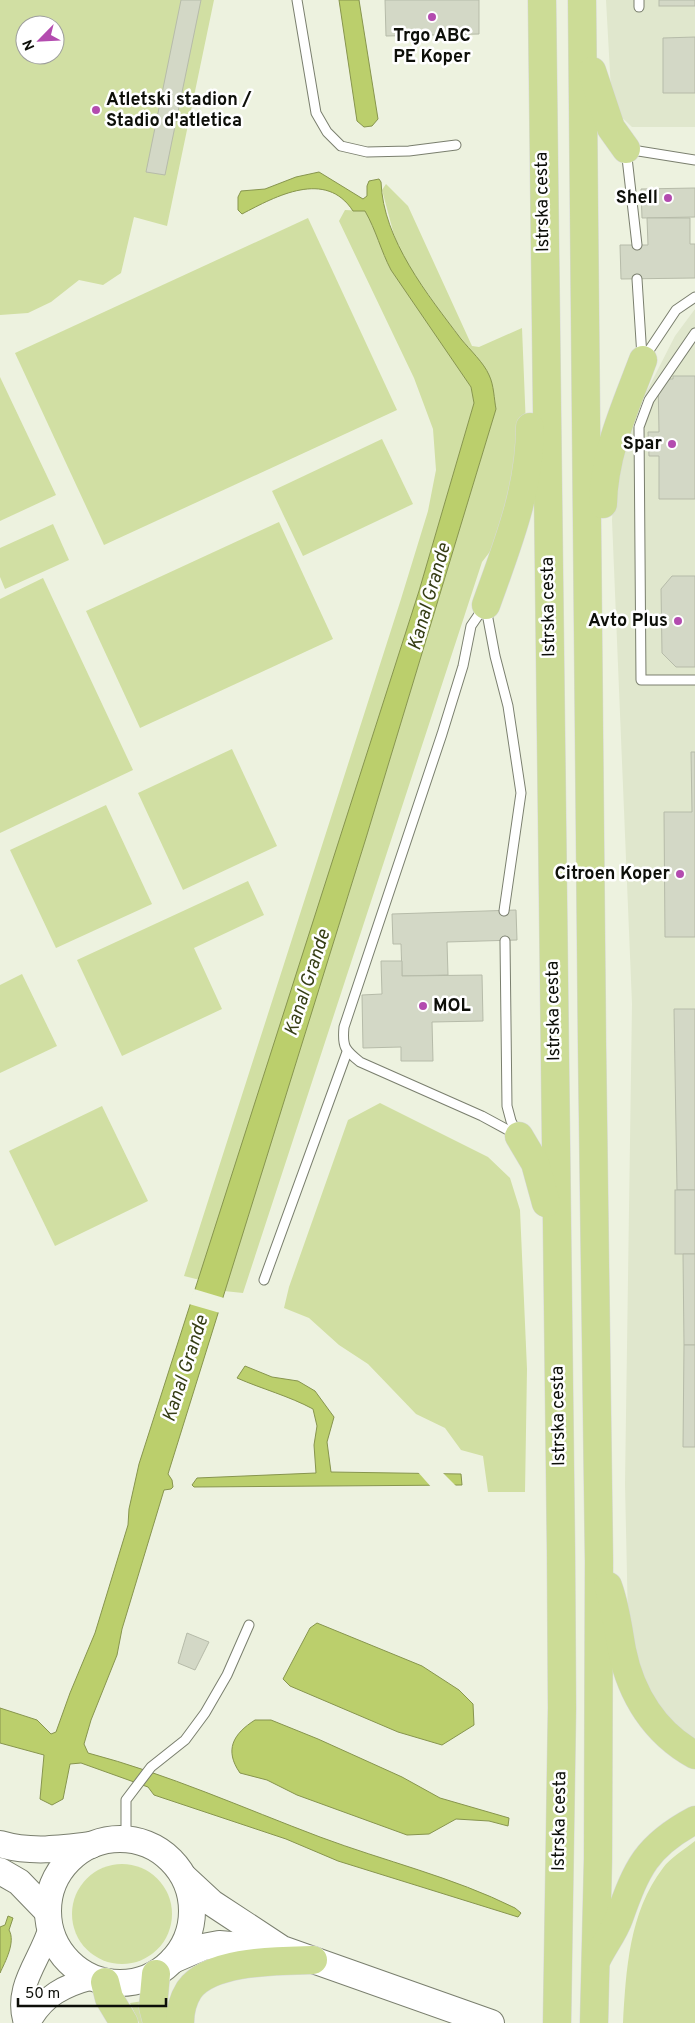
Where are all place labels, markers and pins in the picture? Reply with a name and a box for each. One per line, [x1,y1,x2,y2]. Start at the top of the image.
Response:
marker: Trgo ABC PE Koper [426,11,438,23]
place label: Trgo ABC PE Koper [393,25,471,69]
place label: Atletski stadion / Stadio d'atletica [106,89,252,133]
marker: Atletski stadion / Stadio d'atletica [90,104,102,116]
place label: Shell [616,187,658,210]
marker: Shell [662,192,674,204]
place label: Spar [623,433,663,456]
marker: Spar [666,438,678,450]
place label: Avto Plus [588,610,668,633]
marker: Avto Plus [672,615,684,627]
place label: Citroen Koper [554,863,671,886]
marker: Citroen Koper [674,868,686,880]
place label: MOL [433,995,471,1018]
marker: MOL [417,1000,429,1012]

